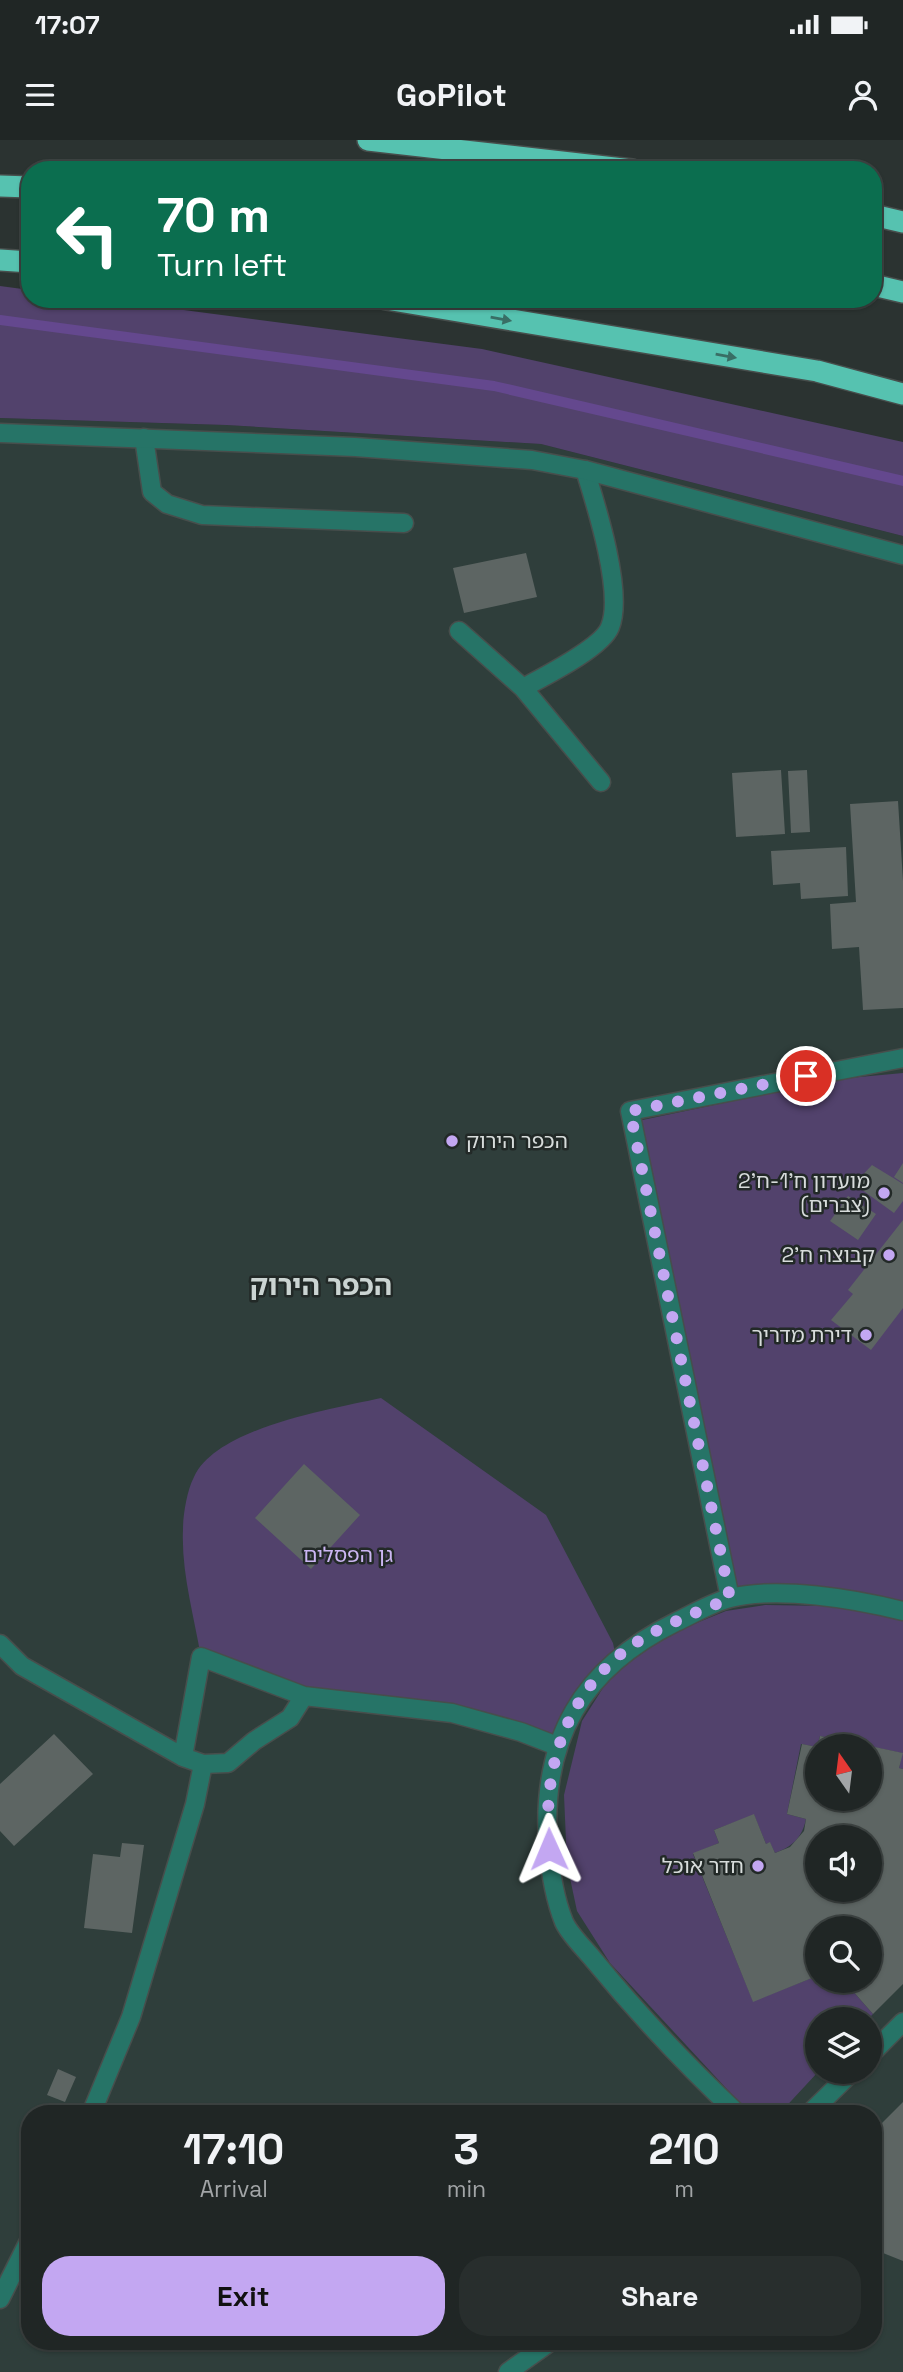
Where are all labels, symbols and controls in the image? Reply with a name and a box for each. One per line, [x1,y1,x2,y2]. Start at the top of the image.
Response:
text: 17:07 [35,8,100,42]
text: GoPilot [396,75,507,115]
icon: menu [21,76,59,114]
icon: person [844,76,882,114]
text: 70 m [157,184,270,246]
icon: left [42,189,133,280]
text: Turn left [157,245,287,285]
one-way arrow [491,314,513,325]
one-way arrow [715,351,737,362]
pin [776,1046,836,1106]
icon: arrive [787,1057,825,1095]
place label: הכפר הירוק [466,1127,568,1154]
marker: הכפר הירוק [444,1133,460,1149]
place label: מועדון ח'1-ח'2 (צברים) [738,1167,870,1218]
marker: מועדון ח'1-ח'2 (צברים) [876,1185,892,1201]
place label: קבוצה ח'2 [781,1241,875,1268]
marker: קבוצה ח'2 [881,1247,897,1263]
district label: הכפר הירוק [250,1267,392,1303]
place label: דירת מדריך [751,1321,852,1348]
marker: דירת מדריך [858,1327,874,1343]
park label: גן הפסלים [303,1541,393,1568]
north arrow [805,1734,882,1811]
map controls [805,1734,882,2084]
position arrow [512,1812,586,1886]
button: sound [805,1825,882,1902]
place label: חדר אוכל [662,1852,744,1879]
marker: חדר אוכל [750,1858,766,1874]
button: search [805,1916,882,1993]
button: layers [805,2007,882,2084]
text: 17:10 [183,2123,284,2176]
text: 3 [454,2123,479,2176]
text: 210 [648,2123,720,2176]
text: Arrival [200,2174,268,2204]
text: min [447,2174,486,2204]
text: m [674,2174,694,2204]
button: Exit [42,2256,445,2336]
button: Share [459,2256,861,2336]

